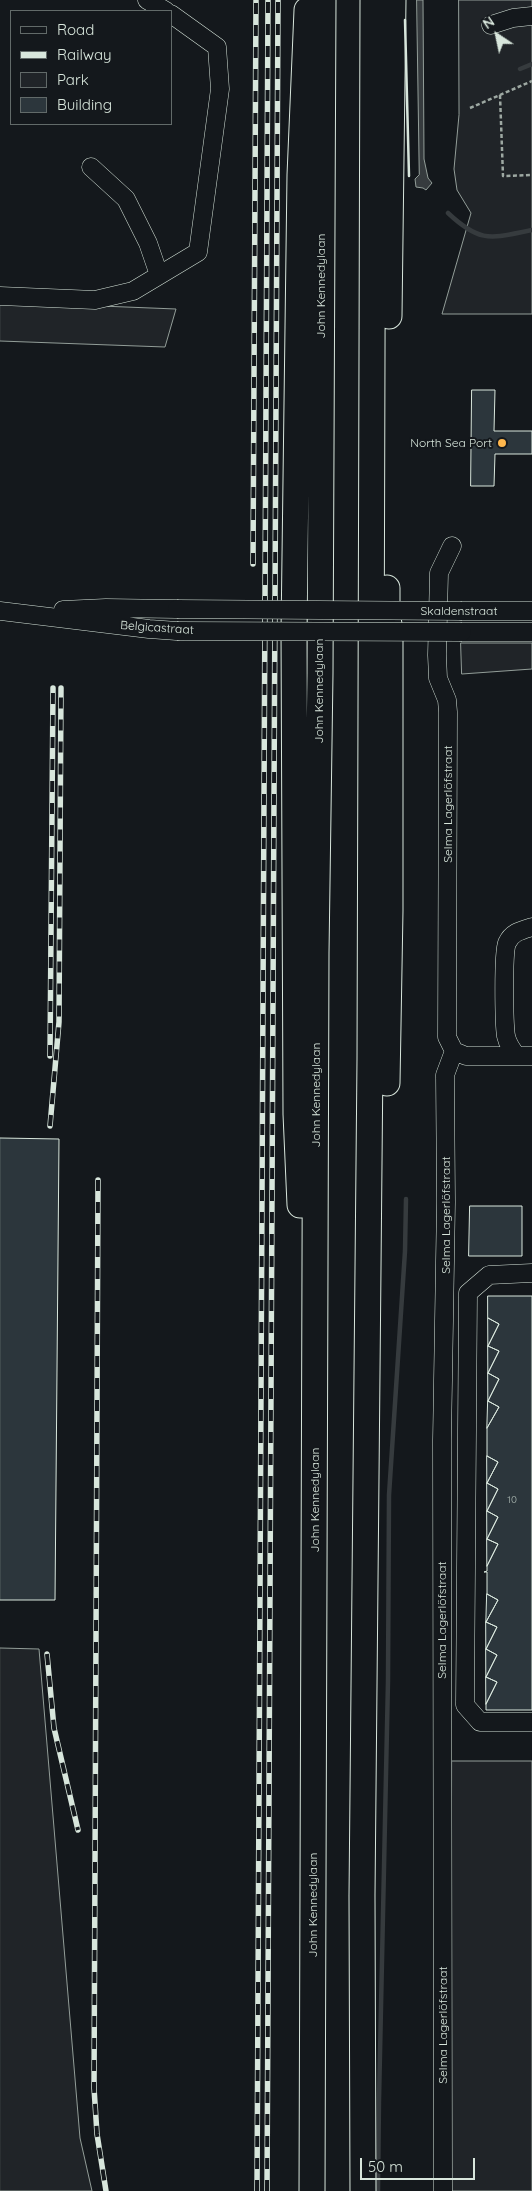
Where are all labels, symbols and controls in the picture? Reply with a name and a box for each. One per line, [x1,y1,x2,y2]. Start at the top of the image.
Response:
legend [10,10,172,125]
north arrow [472,10,522,60]
text: N [479,12,498,33]
text: Road [57,20,94,39]
text: Railway [57,45,112,64]
text: Park [57,70,89,89]
text: Building [57,95,112,114]
street label: John Kennedylaan [314,234,328,338]
place label: North Sea Port [410,436,492,450]
marker: North Sea Port [496,437,508,449]
street label: Skaldenstraat [421,604,497,618]
street label: Belgicastraat [120,618,194,638]
street label: John Kennedylaan [312,639,326,743]
street label: Selma Lagerlöfstraat [441,745,455,863]
street label: John Kennedylaan [309,1043,323,1147]
street label: Selma Lagerlöfstraat [439,1156,453,1274]
street label: John Kennedylaan [308,1448,322,1552]
house number: 10 [507,1494,517,1506]
street label: Selma Lagerlöfstraat [435,1561,449,1679]
street label: John Kennedylaan [306,1853,320,1957]
street label: Selma Lagerlöfstraat [436,1966,450,2084]
scale bar [362,2148,477,2180]
text: 50 m [368,2157,403,2176]

